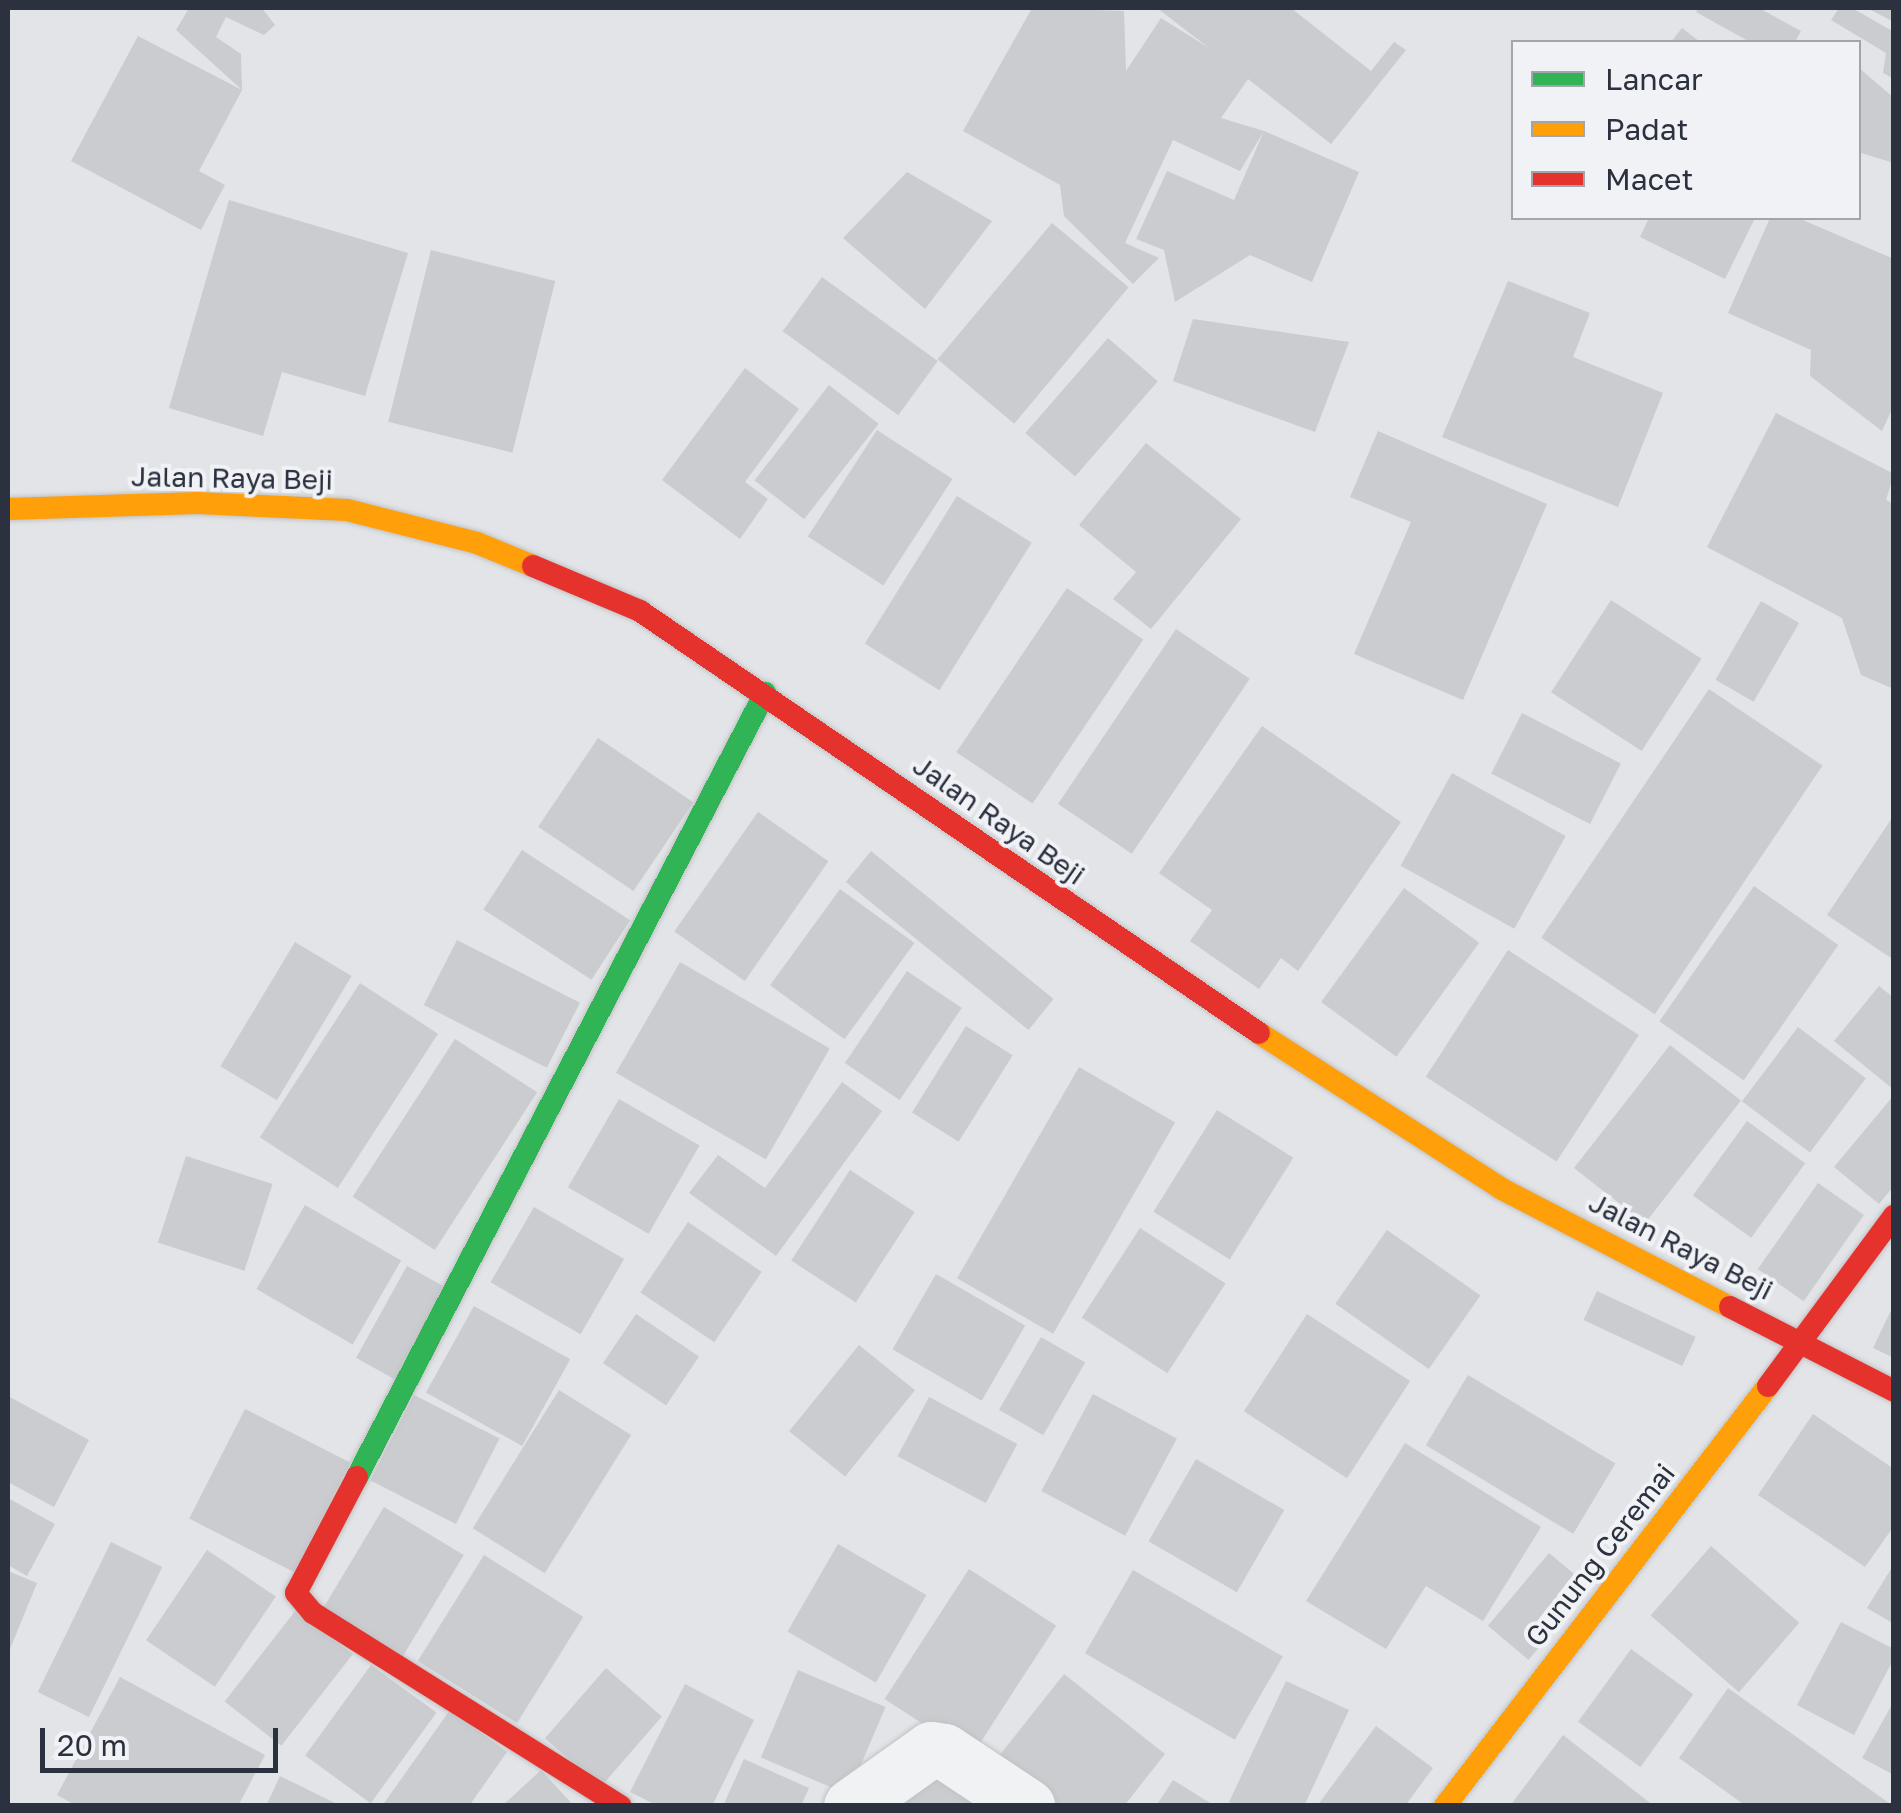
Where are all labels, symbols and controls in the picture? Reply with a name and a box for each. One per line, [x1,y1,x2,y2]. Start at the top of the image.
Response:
legend [1511,40,1861,220]
text: Lancar [1605,61,1703,97]
text: Padat [1605,111,1688,147]
text: Macet [1605,161,1694,197]
street label: Jalan Raya Beji [131,459,333,497]
street label: Jalan Raya Beji [907,748,1091,892]
street label: Jalan Raya Beji [1583,1185,1779,1307]
street label: Gunung Ceremai [1518,1457,1682,1653]
scale bar [45,1708,282,1770]
text: 20 m [57,1727,127,1763]

